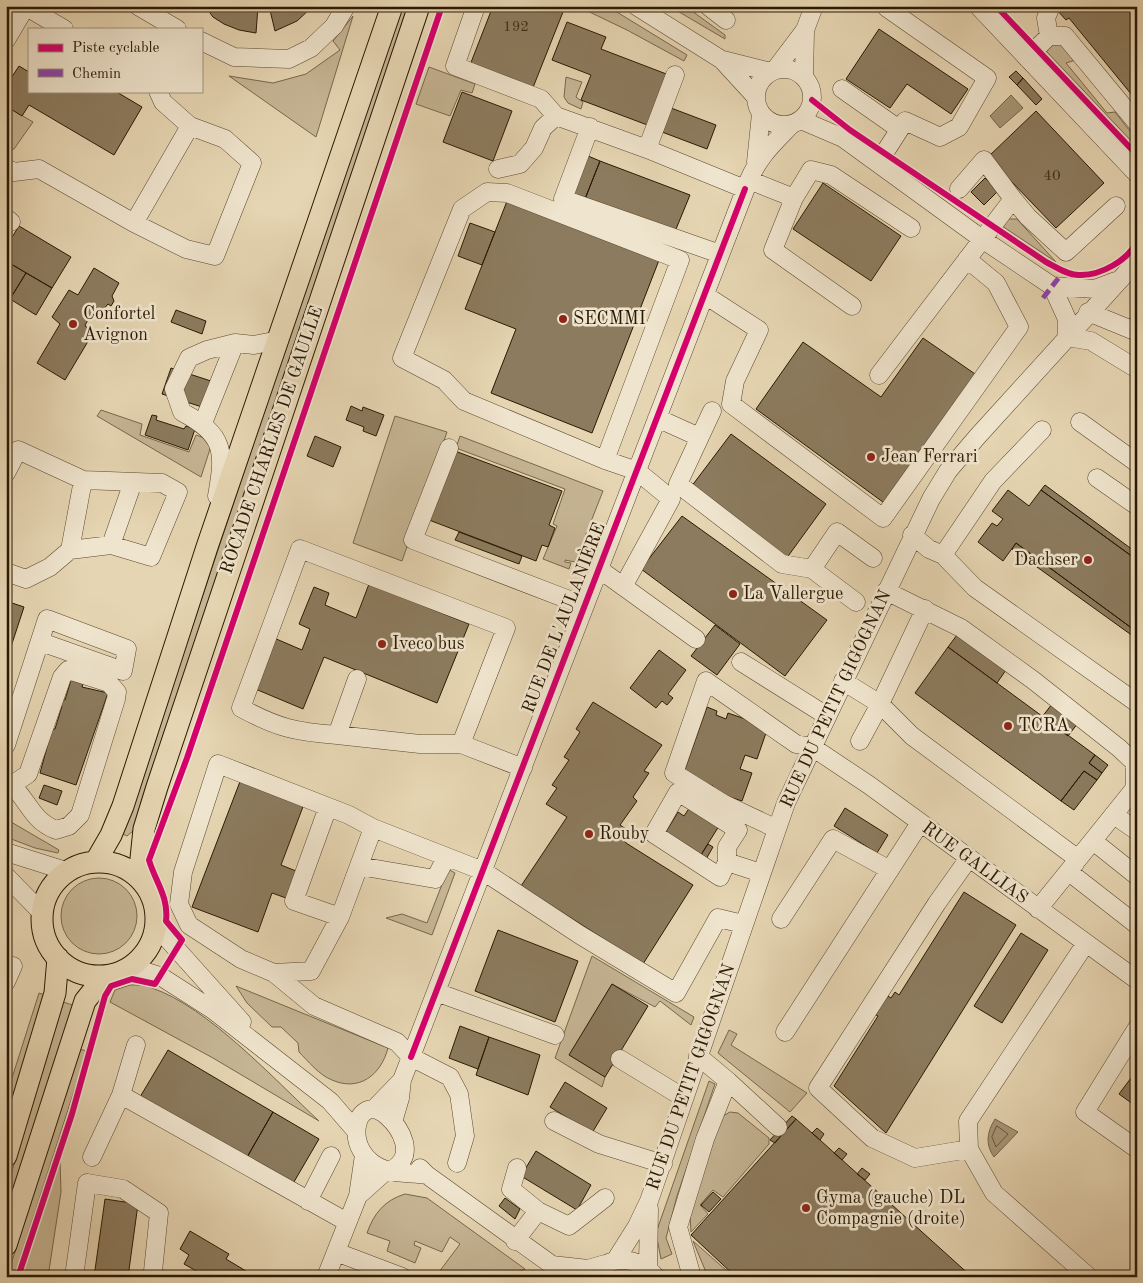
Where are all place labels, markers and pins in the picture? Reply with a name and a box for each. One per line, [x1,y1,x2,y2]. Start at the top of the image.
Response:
place label: Confortel Avignon [83,305,156,344]
place label: SECMMI [573,310,646,328]
marker: SECMMI [557,313,569,325]
marker: Confortel Avignon [67,318,79,330]
place label: Jean Ferrari [881,448,978,466]
marker: Jean Ferrari [865,451,877,463]
place label: Dachser [1014,551,1079,569]
marker: Dachser [1082,554,1094,566]
place label: La Vallergue [743,585,843,603]
marker: La Vallergue [727,588,739,600]
place label: Iveco bus [392,635,465,653]
marker: Iveco bus [376,638,388,650]
place label: TCRA [1018,717,1070,735]
marker: TCRA [1002,720,1014,732]
place label: Rouby [599,825,650,843]
marker: Rouby [583,828,595,840]
place label: Gyma (gauche) DL Compagnie (droite) [816,1188,966,1228]
marker: Gyma (gauche) DL Compagnie (droite) [800,1202,812,1214]

